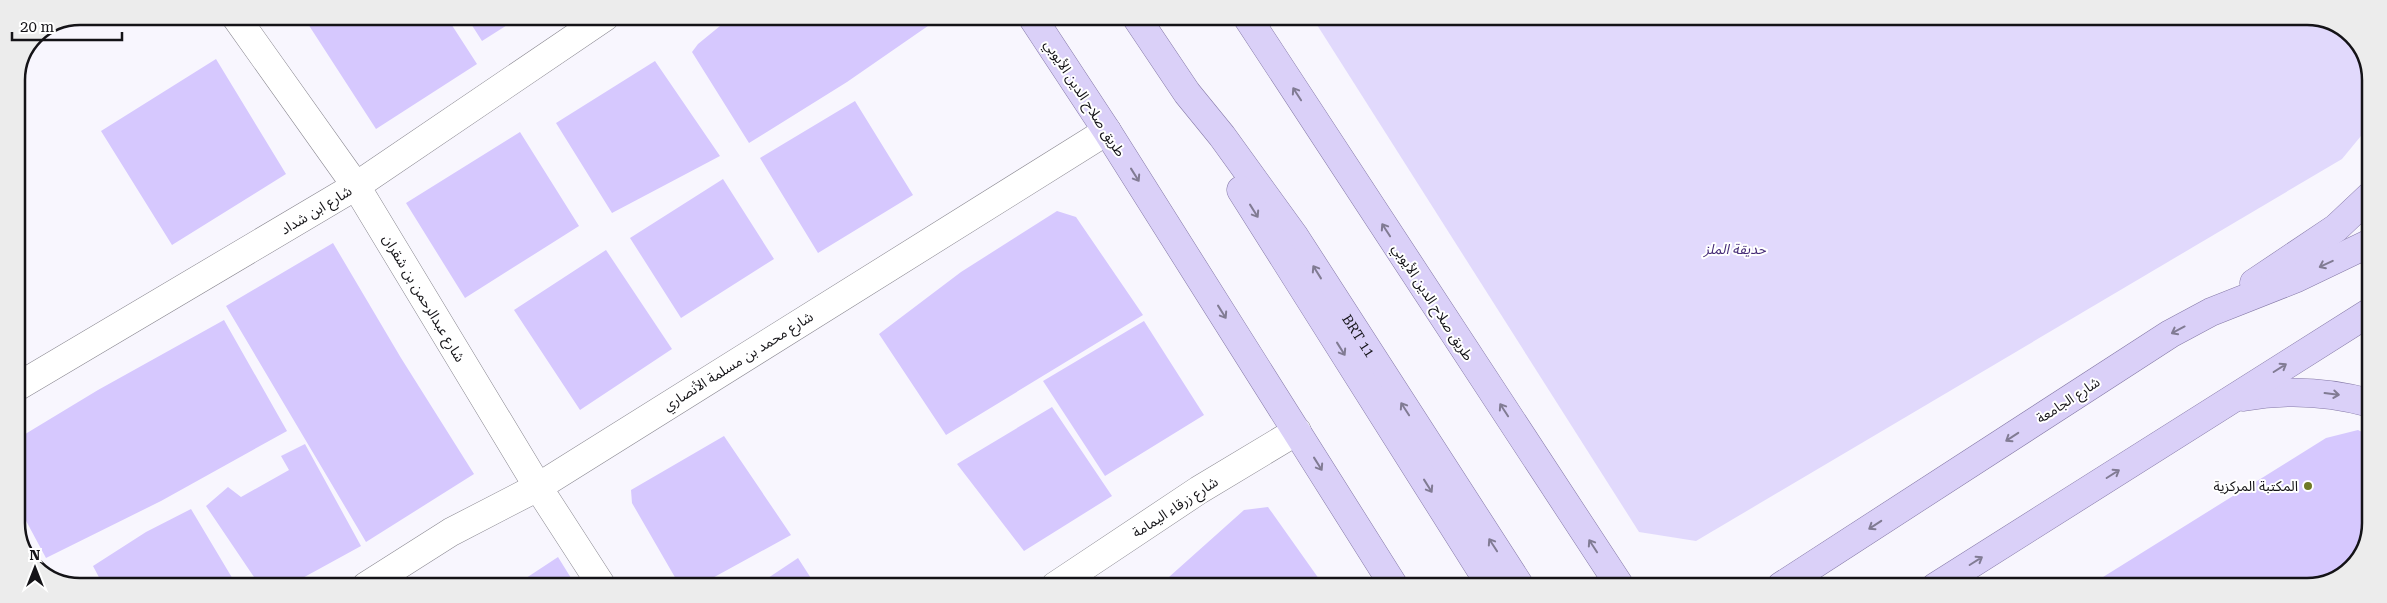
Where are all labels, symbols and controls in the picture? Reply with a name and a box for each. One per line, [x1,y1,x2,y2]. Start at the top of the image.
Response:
scale bar [12,10,122,42]
text: 20 m [20,18,55,36]
street label: طريق صلاح الدين الأيوبي [1039,37,1129,161]
one-way arrow [1292,87,1302,101]
one-way arrow [1130,167,1140,181]
street label: شارع ابن شداد [278,182,356,240]
one-way arrow [1249,204,1259,218]
one-way arrow [1381,223,1391,237]
street label: شارع عبدالرحمن بن شقران [377,231,468,366]
street label: طريق صلاح الدين الأيوبي [1387,241,1477,365]
park label: حديقة الملز [1703,241,1767,258]
one-way arrow [2319,260,2334,270]
one-way arrow [1312,266,1322,280]
one-way arrow [1217,305,1227,319]
street label: شارع محمد بن مسلمة الأنصاري [660,308,818,417]
street label: BRT 11 [1339,311,1378,360]
one-way arrow [2171,325,2185,335]
one-way arrow [1336,341,1346,355]
one-way arrow [2273,363,2287,373]
street label: شارع الجامعة [2033,374,2104,429]
one-way arrow [2324,389,2340,399]
one-way arrow [1400,402,1410,416]
one-way arrow [1499,403,1509,417]
one-way arrow [2005,432,2019,442]
one-way arrow [1313,457,1323,471]
one-way arrow [2106,468,2120,478]
street label: شارع زرقاء اليمامة [1129,473,1222,543]
place label: المكتبة المركزية [2214,478,2298,495]
one-way arrow [1423,479,1433,493]
marker: المكتبة المركزية [2302,480,2314,492]
one-way arrow [1869,520,1883,530]
one-way arrow [1488,539,1498,553]
one-way arrow [1588,539,1598,553]
north arrow [10,543,60,593]
text: N [30,547,41,563]
one-way arrow [1969,555,1983,566]

